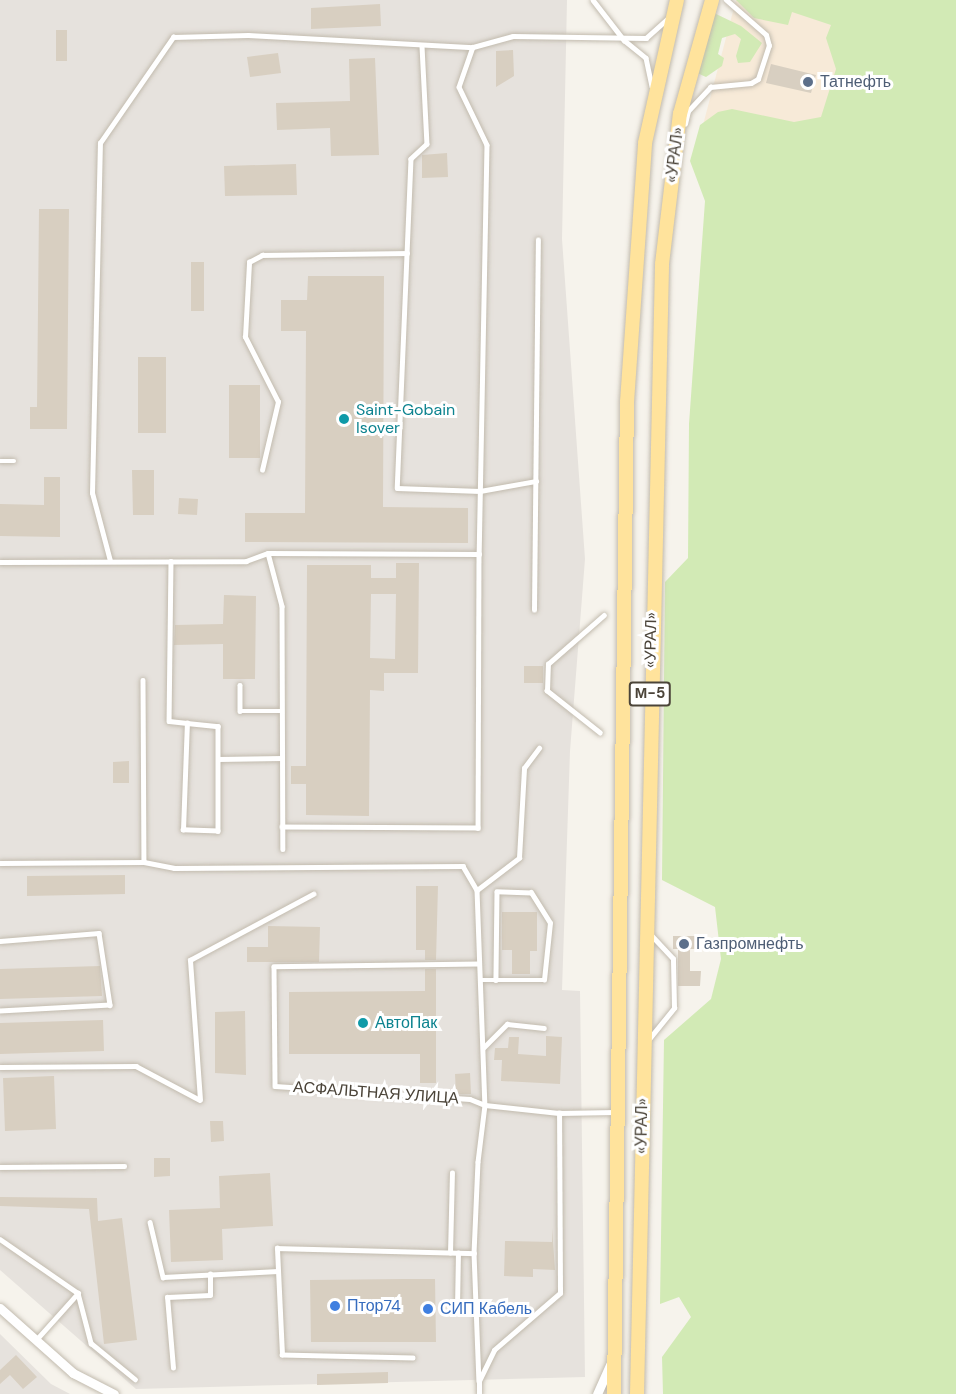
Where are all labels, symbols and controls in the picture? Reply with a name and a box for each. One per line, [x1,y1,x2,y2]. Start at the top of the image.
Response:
place label: Татнефть [820,72,891,92]
marker: Татнефть [801,75,815,89]
street label: «УРАЛ» [662,126,688,184]
place label: Saint-Gobain Isover [356,400,455,438]
marker: Saint-Gobain Isover [337,412,351,426]
street label: «УРАЛ» [641,612,661,668]
road number: М-5 [628,682,672,706]
place label: Газпромнефть [696,934,803,954]
marker: Газпромнефть [677,937,691,951]
place label: АвтоПак [375,1013,437,1033]
marker: АвтоПак [356,1016,370,1030]
street label: АСФАЛЬТНАЯ УЛИЦА [293,1078,459,1108]
street label: «УРАЛ» [632,1098,652,1154]
place label: Птор74 [347,1296,401,1316]
marker: Птор74 [328,1299,342,1313]
place label: СИП Кабель [440,1299,532,1319]
marker: СИП Кабель [421,1302,435,1316]

